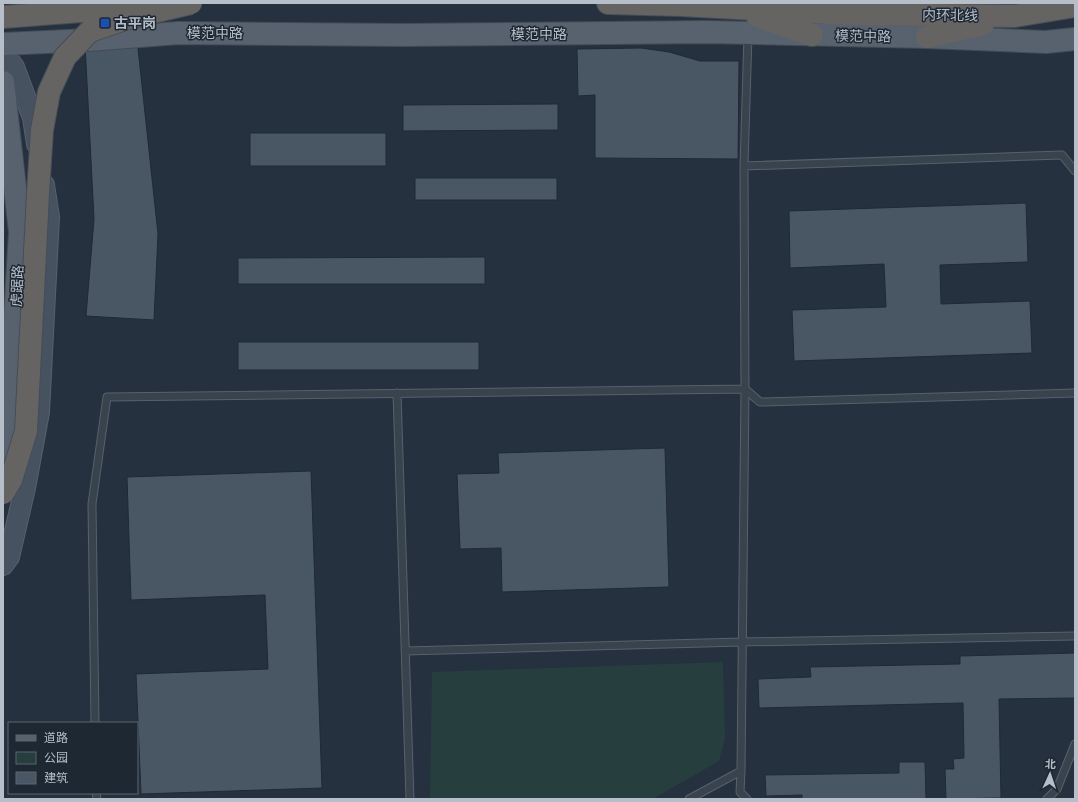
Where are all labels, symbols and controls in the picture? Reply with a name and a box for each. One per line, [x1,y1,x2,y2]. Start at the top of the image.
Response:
street label: 内环北线 [922,7,978,23]
place label: 古平岗 [114,15,156,31]
marker: 古平岗 [99,17,111,29]
street label: 模范中路 [187,25,243,41]
street label: 模范中路 [511,26,567,42]
street label: 模范中路 [835,28,891,44]
street label: 虎踞路 [8,265,26,307]
legend [8,722,138,794]
text: 道路 [44,731,68,745]
text: 公园 [44,751,68,765]
north arrow [1030,754,1070,794]
text: 北 [1045,758,1056,770]
text: 建筑 [44,771,68,785]

